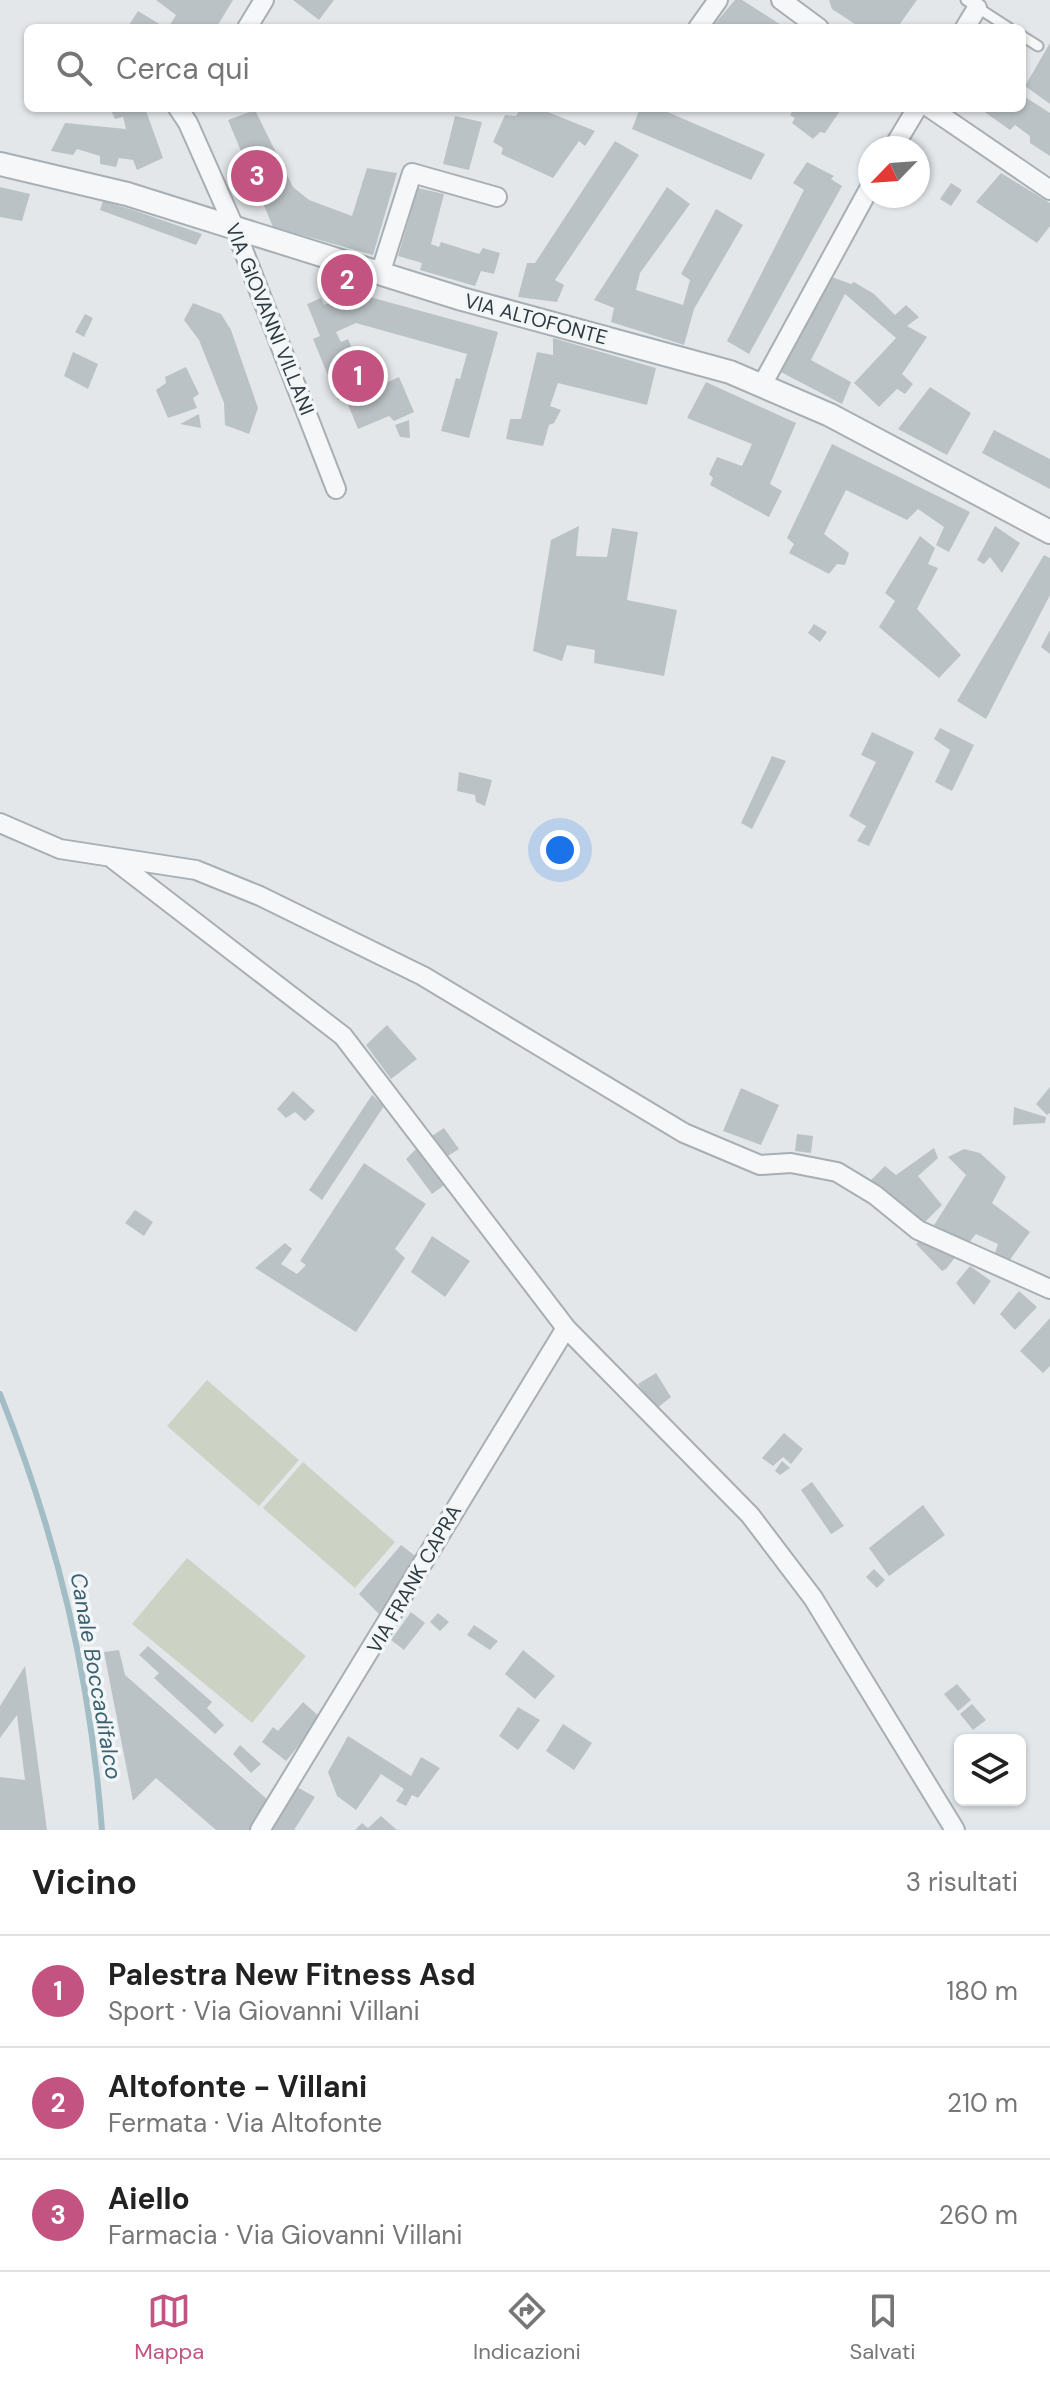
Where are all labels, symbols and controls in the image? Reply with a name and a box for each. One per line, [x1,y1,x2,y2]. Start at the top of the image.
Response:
search box [24,24,1026,112]
icon: search [52,46,96,90]
text: Cerca qui [116,49,250,88]
north arrow [858,136,930,208]
pin: 3 [231,146,283,206]
street label: VIA GIOVANNI VILLANI [220,219,320,419]
pin: 2 [321,250,373,310]
street label: VIA ALTOFONTE [462,287,610,351]
pin: 1 [332,346,384,406]
your location [540,830,580,870]
street label: VIA FRANK CAPRA [361,1500,467,1658]
water label: Canale Boccadifalco [64,1570,128,1782]
map controls [954,1734,1026,1806]
button: layers [954,1734,1026,1806]
text: Vicino [32,1860,137,1905]
text: 3 risultati [906,1865,1018,1899]
text: Palestra New Fitness Asd [108,1955,476,1994]
text: 1 [53,1974,63,2008]
text: 180 m [946,1974,1018,2008]
text: Sport · Via Giovanni Villani [108,1994,420,2028]
text: Altofonte - Villani [108,2067,367,2106]
text: 2 [50,2086,66,2120]
text: 210 m [947,2086,1018,2120]
text: Fermata · Via Altofonte [108,2106,382,2140]
text: Aiello [108,2179,190,2218]
text: 3 [50,2198,66,2232]
text: 260 m [939,2198,1018,2232]
text: Farmacia · Via Giovanni Villani [108,2218,462,2252]
tab: Mappa [134,2289,204,2366]
tab: Indicazioni [473,2289,581,2366]
tab: Salvati [849,2289,916,2366]

